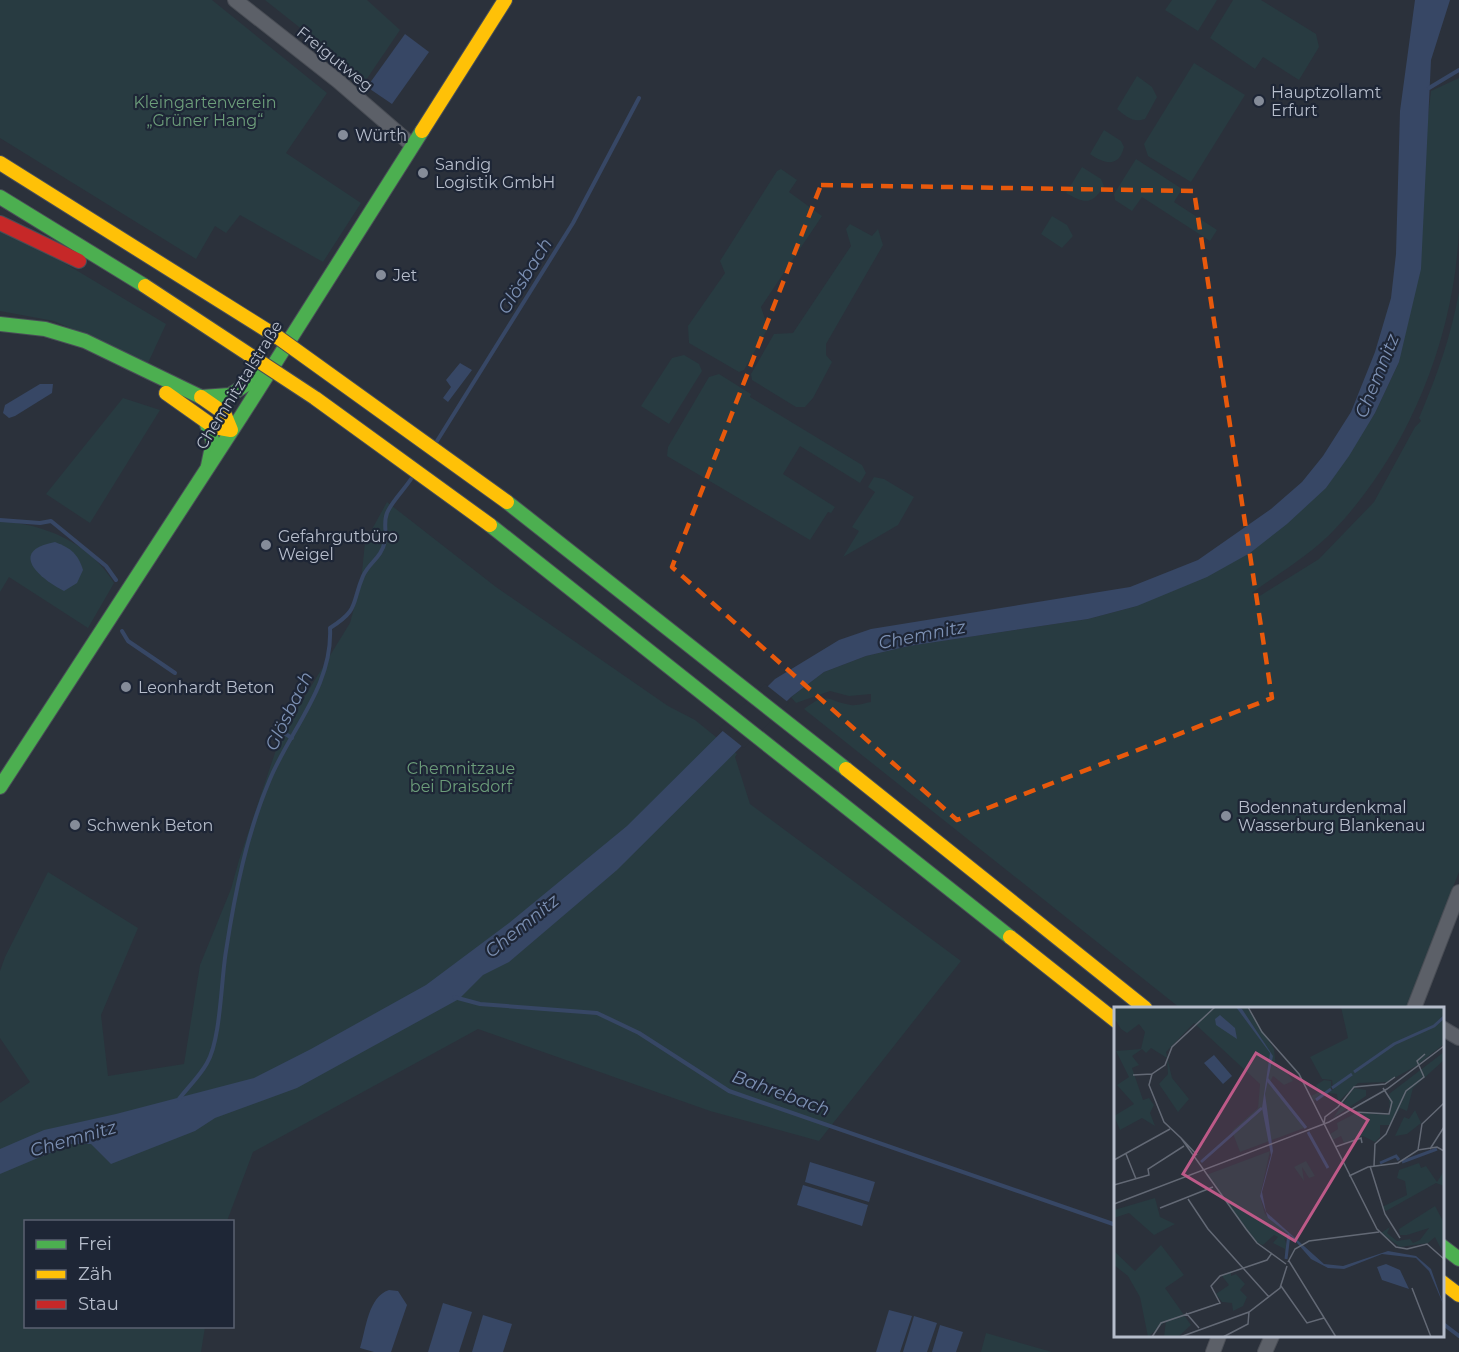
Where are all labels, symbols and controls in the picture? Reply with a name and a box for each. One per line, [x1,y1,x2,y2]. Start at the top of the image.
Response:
street label: Freigutweg [293,22,377,96]
place label: Hauptzollamt Erfurt [1271,83,1382,120]
park label: Kleingartenverein „Grüner Hang“ [133,93,277,130]
marker: Hauptzollamt Erfurt [1252,94,1266,108]
place label: Würth [355,126,407,145]
marker: Würth [336,128,350,142]
place label: Sandig Logistik GmbH [435,155,555,192]
marker: Sandig Logistik GmbH [416,166,430,180]
water label: Glösbach [493,234,557,318]
place label: Jet [392,266,418,285]
marker: Jet [374,268,388,282]
street label: Chemnitztalstraße [192,317,286,453]
water label: Chemnitz [1350,330,1404,421]
place label: Gefahrgutbüro Weigel [278,527,398,564]
marker: Gefahrgutbüro Weigel [259,538,273,552]
water label: Chemnitz [876,616,968,654]
water label: Glösbach [260,668,318,754]
place label: Leonhardt Beton [138,678,274,697]
marker: Leonhardt Beton [119,680,133,694]
park label: Chemnitzaue bei Draisdorf [407,759,515,796]
place label: Bodennaturdenkmal Wasserburg Blankenau [1238,798,1425,835]
marker: Bodennaturdenkmal Wasserburg Blankenau [1219,809,1233,823]
place label: Schwenk Beton [87,816,213,835]
marker: Schwenk Beton [68,818,82,832]
water label: Chemnitz [481,889,564,962]
inset map [1114,1007,1444,1337]
water label: Bahrebach [729,1065,833,1121]
water label: Chemnitz [27,1116,119,1162]
legend [24,1220,234,1328]
text: Frei [78,1233,112,1255]
text: Zäh [78,1263,113,1285]
text: Stau [78,1293,119,1315]

